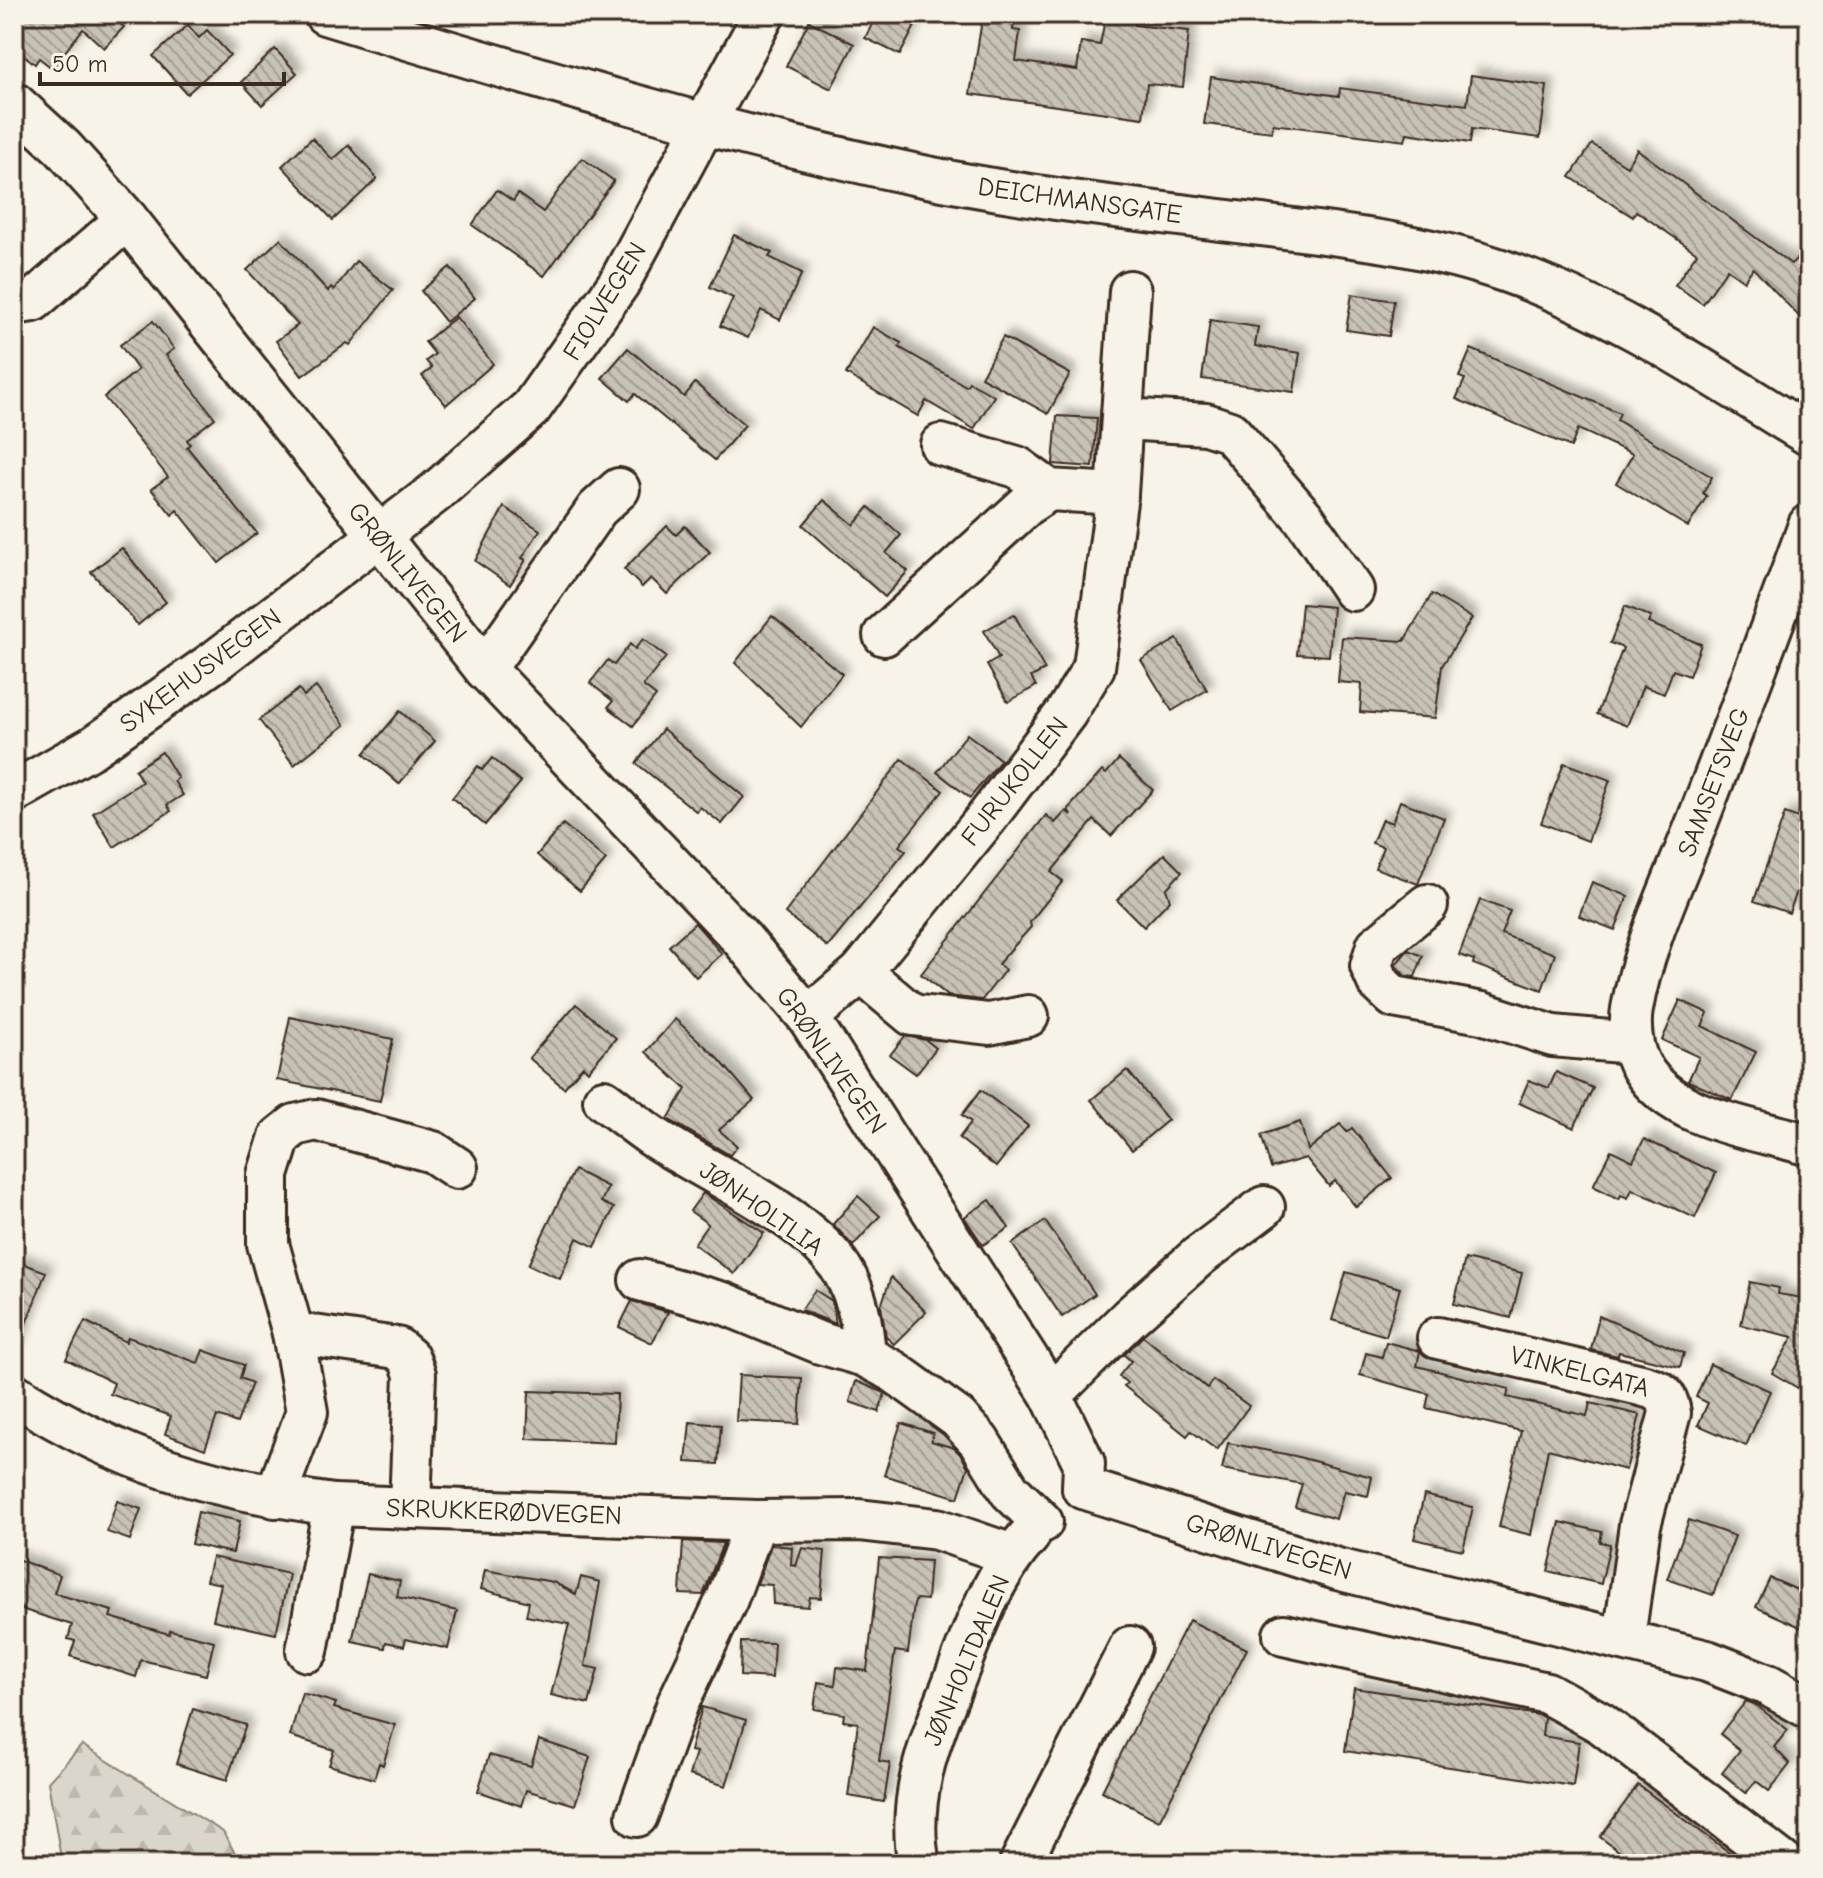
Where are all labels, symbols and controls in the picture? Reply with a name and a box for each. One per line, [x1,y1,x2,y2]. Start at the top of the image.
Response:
scale bar [40,36,284,86]
text: 50 m [52,50,108,78]
street label: DEICHMANSGATE [976,172,1184,230]
street label: FIOLVEGEN [557,237,653,366]
street label: GRØNLIVEGEN [342,496,473,649]
street label: SYKEHUSVEGEN [114,602,287,739]
street label: SAMSETSVEG [1672,704,1756,861]
street label: FURUKOLLEN [955,711,1074,852]
street label: GRØNLIVEGEN [770,982,893,1139]
street label: JØNHOLTLIA [694,1155,829,1262]
street label: VINKELGATA [1507,1340,1652,1404]
street label: SKRUKKERØDVEGEN [386,1493,622,1531]
street label: GRØNLIVEGEN [1182,1508,1355,1586]
street label: JØNHOLTDALEN [917,1571,1016,1750]

